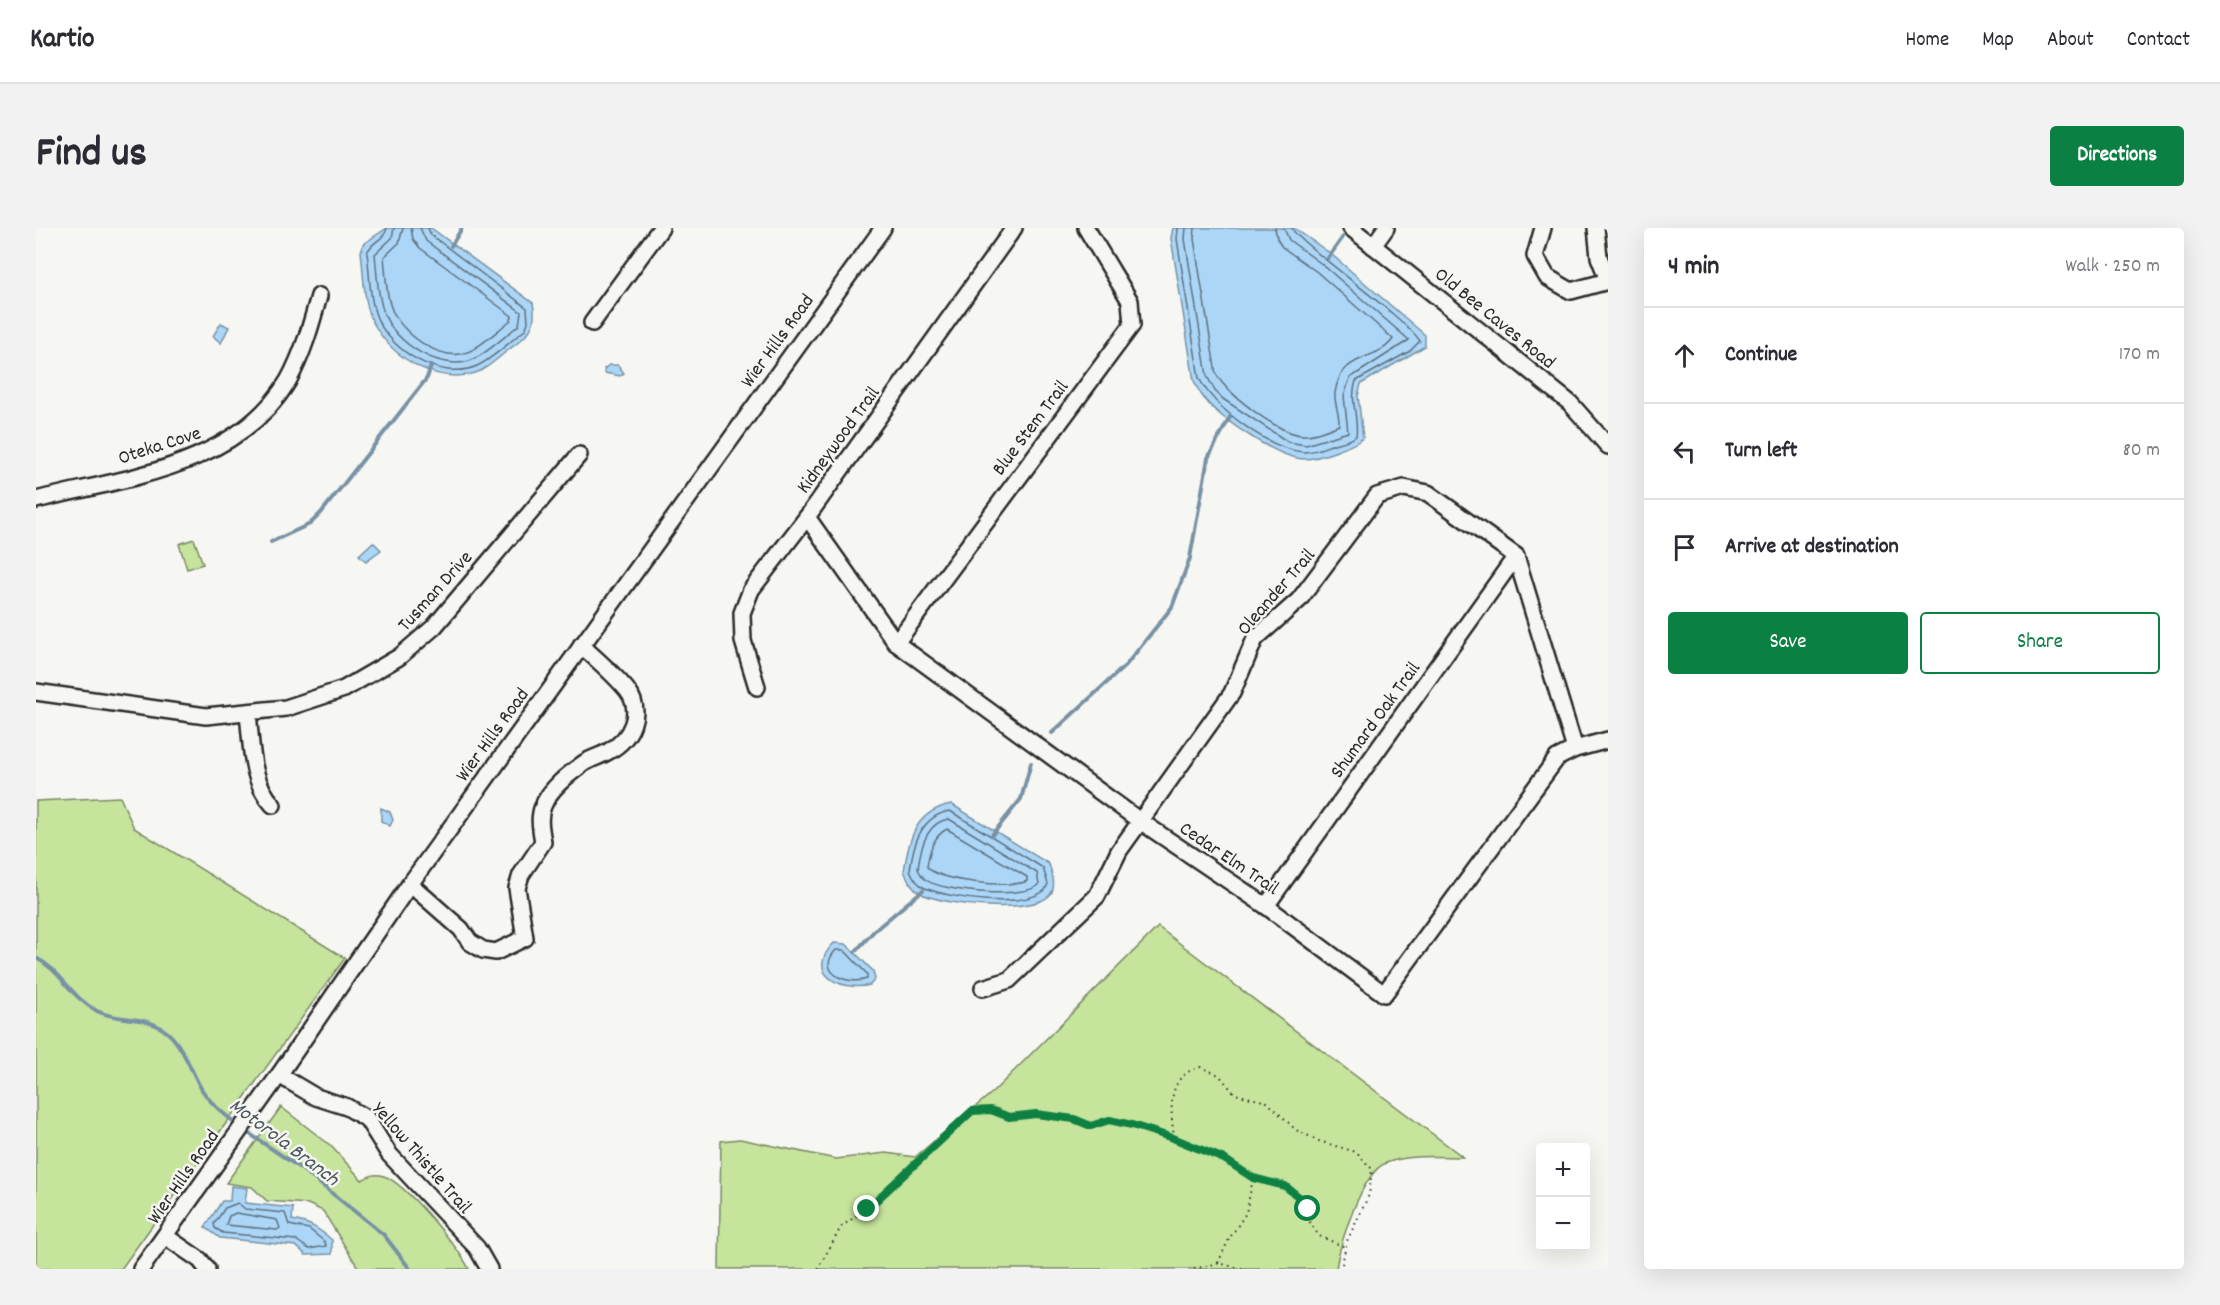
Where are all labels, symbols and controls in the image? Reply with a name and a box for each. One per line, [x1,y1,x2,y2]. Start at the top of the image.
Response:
text: Kartio [30,21,94,61]
text: Home [1905,26,1949,56]
text: Map [1982,26,2014,56]
text: About [2047,26,2094,56]
text: Contact [2127,26,2190,56]
text: Find us [36,126,147,186]
button: Directions [2050,126,2184,186]
text: 4 min [1668,249,1719,286]
text: Walk · 250 m [2065,253,2160,281]
street label: Old Bee Caves Road [1428,262,1561,377]
street label: Wier Hills Road [735,289,822,394]
icon: ahead [1668,339,1701,372]
text: Continue [1725,340,1797,371]
text: 170 m [2119,341,2160,369]
street label: Blue Stem Trail [986,375,1077,482]
street label: Kidneywood Trail [791,381,888,500]
street label: Oteka Cove [115,420,205,473]
icon: left [1668,435,1701,468]
text: Turn left [1725,436,1797,467]
text: 80 m [2123,437,2160,465]
icon: arrive [1668,531,1701,564]
text: Arrive at destination [1725,532,1899,563]
street label: Oleander Trail [1232,543,1323,643]
street label: Tusman Drive [392,545,480,639]
button: Save [1668,612,1908,674]
button: Share [1920,612,2160,674]
street label: Shumard Oak Trail [1325,657,1428,785]
street label: Wier Hills Road [450,683,537,788]
street label: Cedar Elm Trail [1173,816,1284,903]
water label: Motorola Branch [222,1092,346,1196]
street label: Yellow Thistle Trail [364,1097,477,1221]
street label: Wier Hills Road [142,1125,227,1231]
map controls [1536,1143,1590,1251]
button: + [1536,1143,1590,1197]
route end [853,1195,879,1221]
route start [1294,1195,1320,1221]
button: − [1536,1197,1590,1251]

